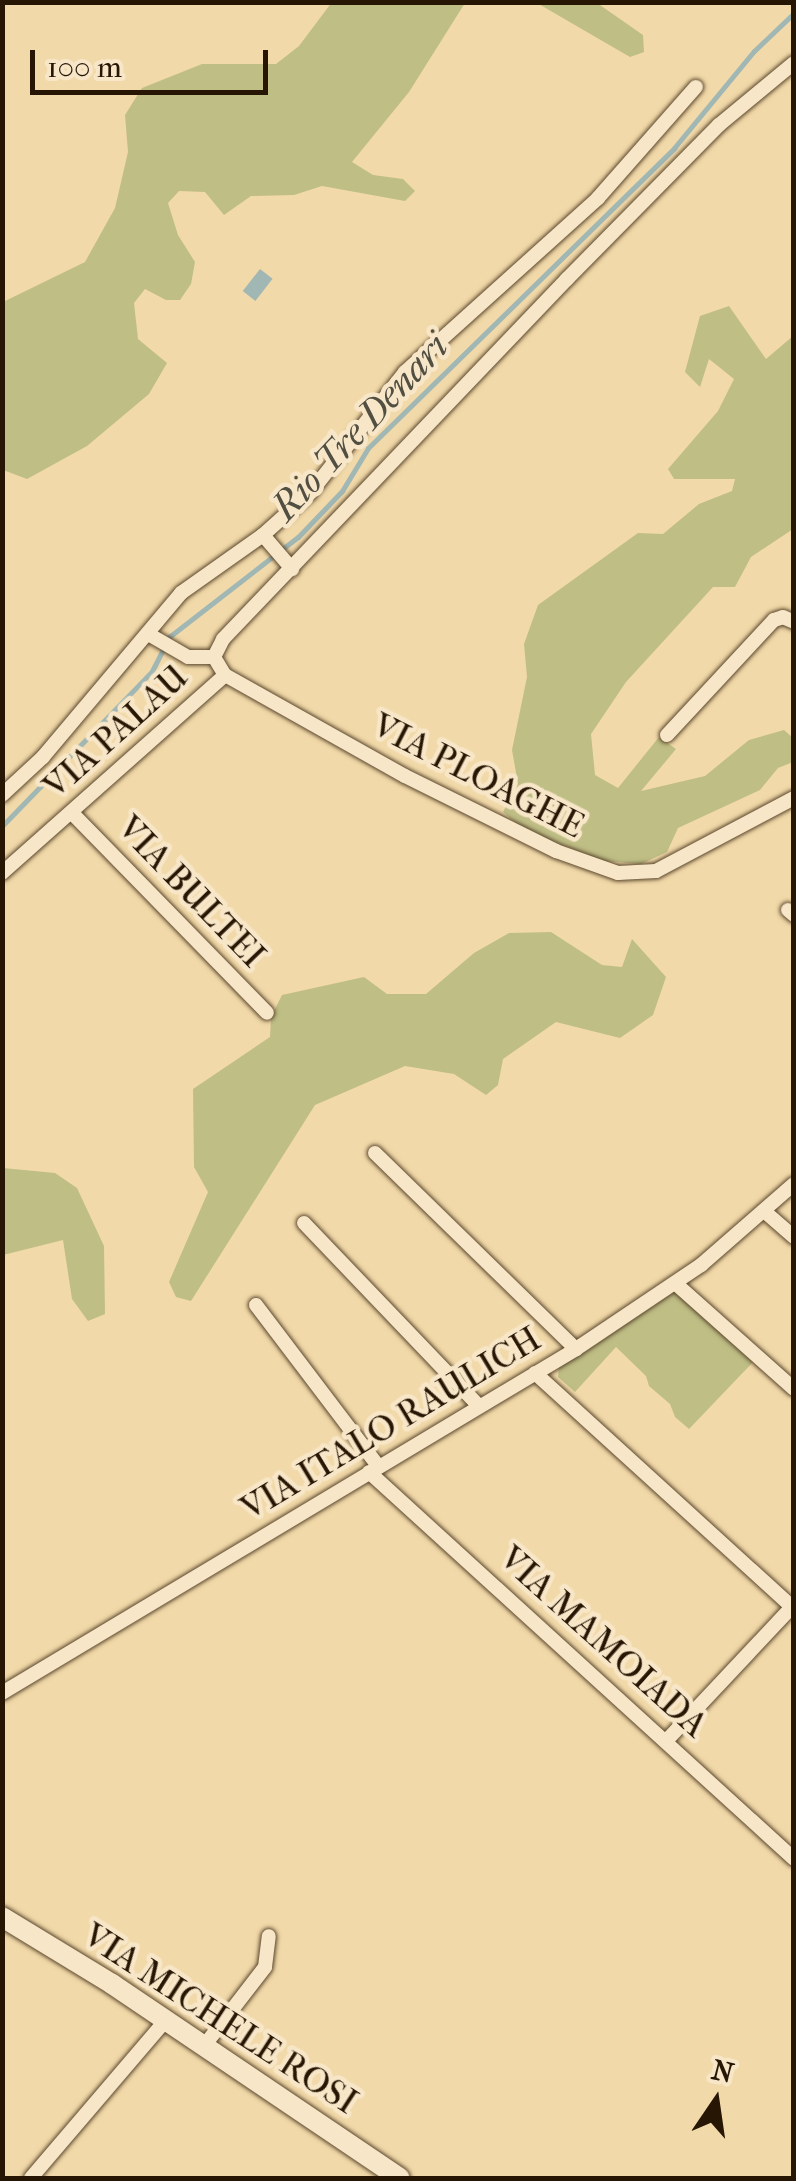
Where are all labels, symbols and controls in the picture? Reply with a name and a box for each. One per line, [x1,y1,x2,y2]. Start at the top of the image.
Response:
scale bar [35,30,272,92]
text: 100 m [47,50,122,85]
water label: Rio Tre Denari [262,324,458,530]
street label: VIA PALAU [35,656,197,808]
street label: VIA PLOAGHE [365,705,591,847]
street label: VIA BULTEI [108,807,274,977]
street label: VIA ITALO RAULICH [234,1318,548,1530]
street label: VIA MAMOIADA [490,1538,716,1746]
street label: VIA MICHELE ROSI [75,1915,365,2123]
north arrow [666,2051,766,2151]
text: N [709,2053,737,2090]

